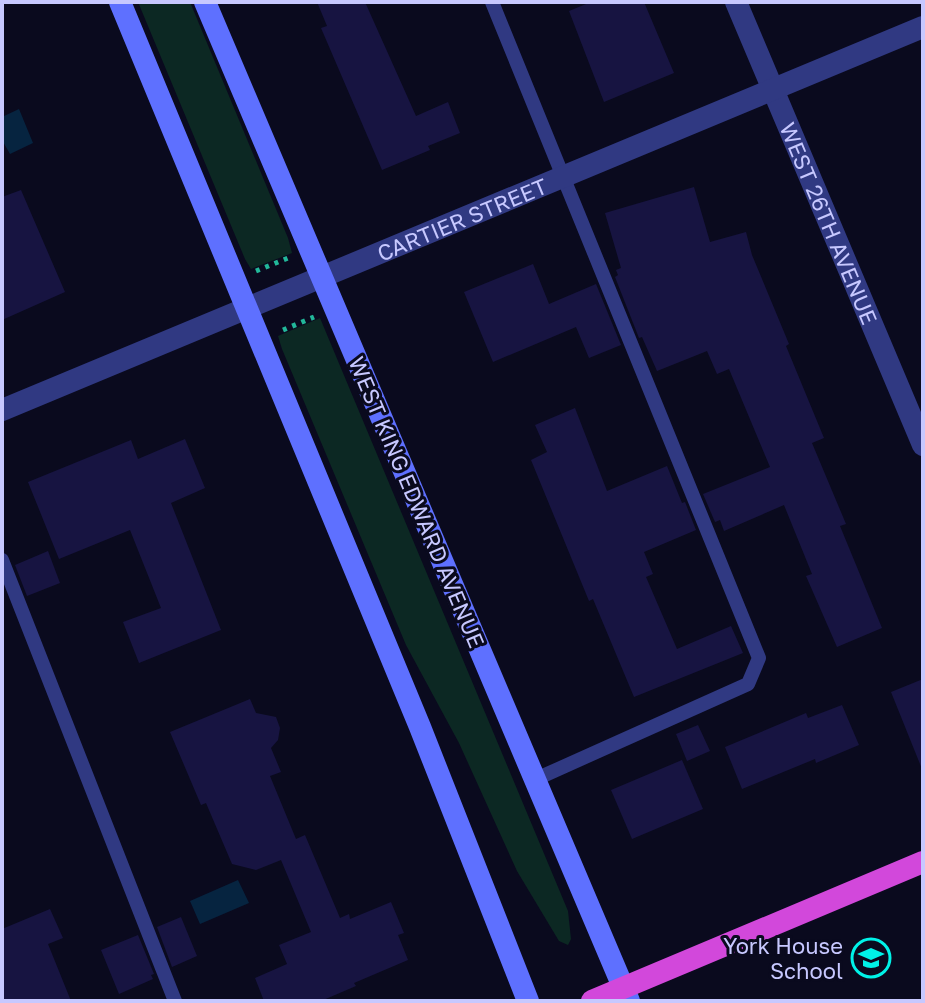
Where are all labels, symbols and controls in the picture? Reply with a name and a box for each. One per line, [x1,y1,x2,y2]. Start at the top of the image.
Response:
street label: WEST 26TH AVENUE [775,118,884,328]
street label: CARTIER STREET [373,171,551,266]
street label: WEST KING EDWARD AVENUE [343,352,491,652]
place label: York House School [723,932,843,984]
school or university icon: York House School [850,937,892,979]

